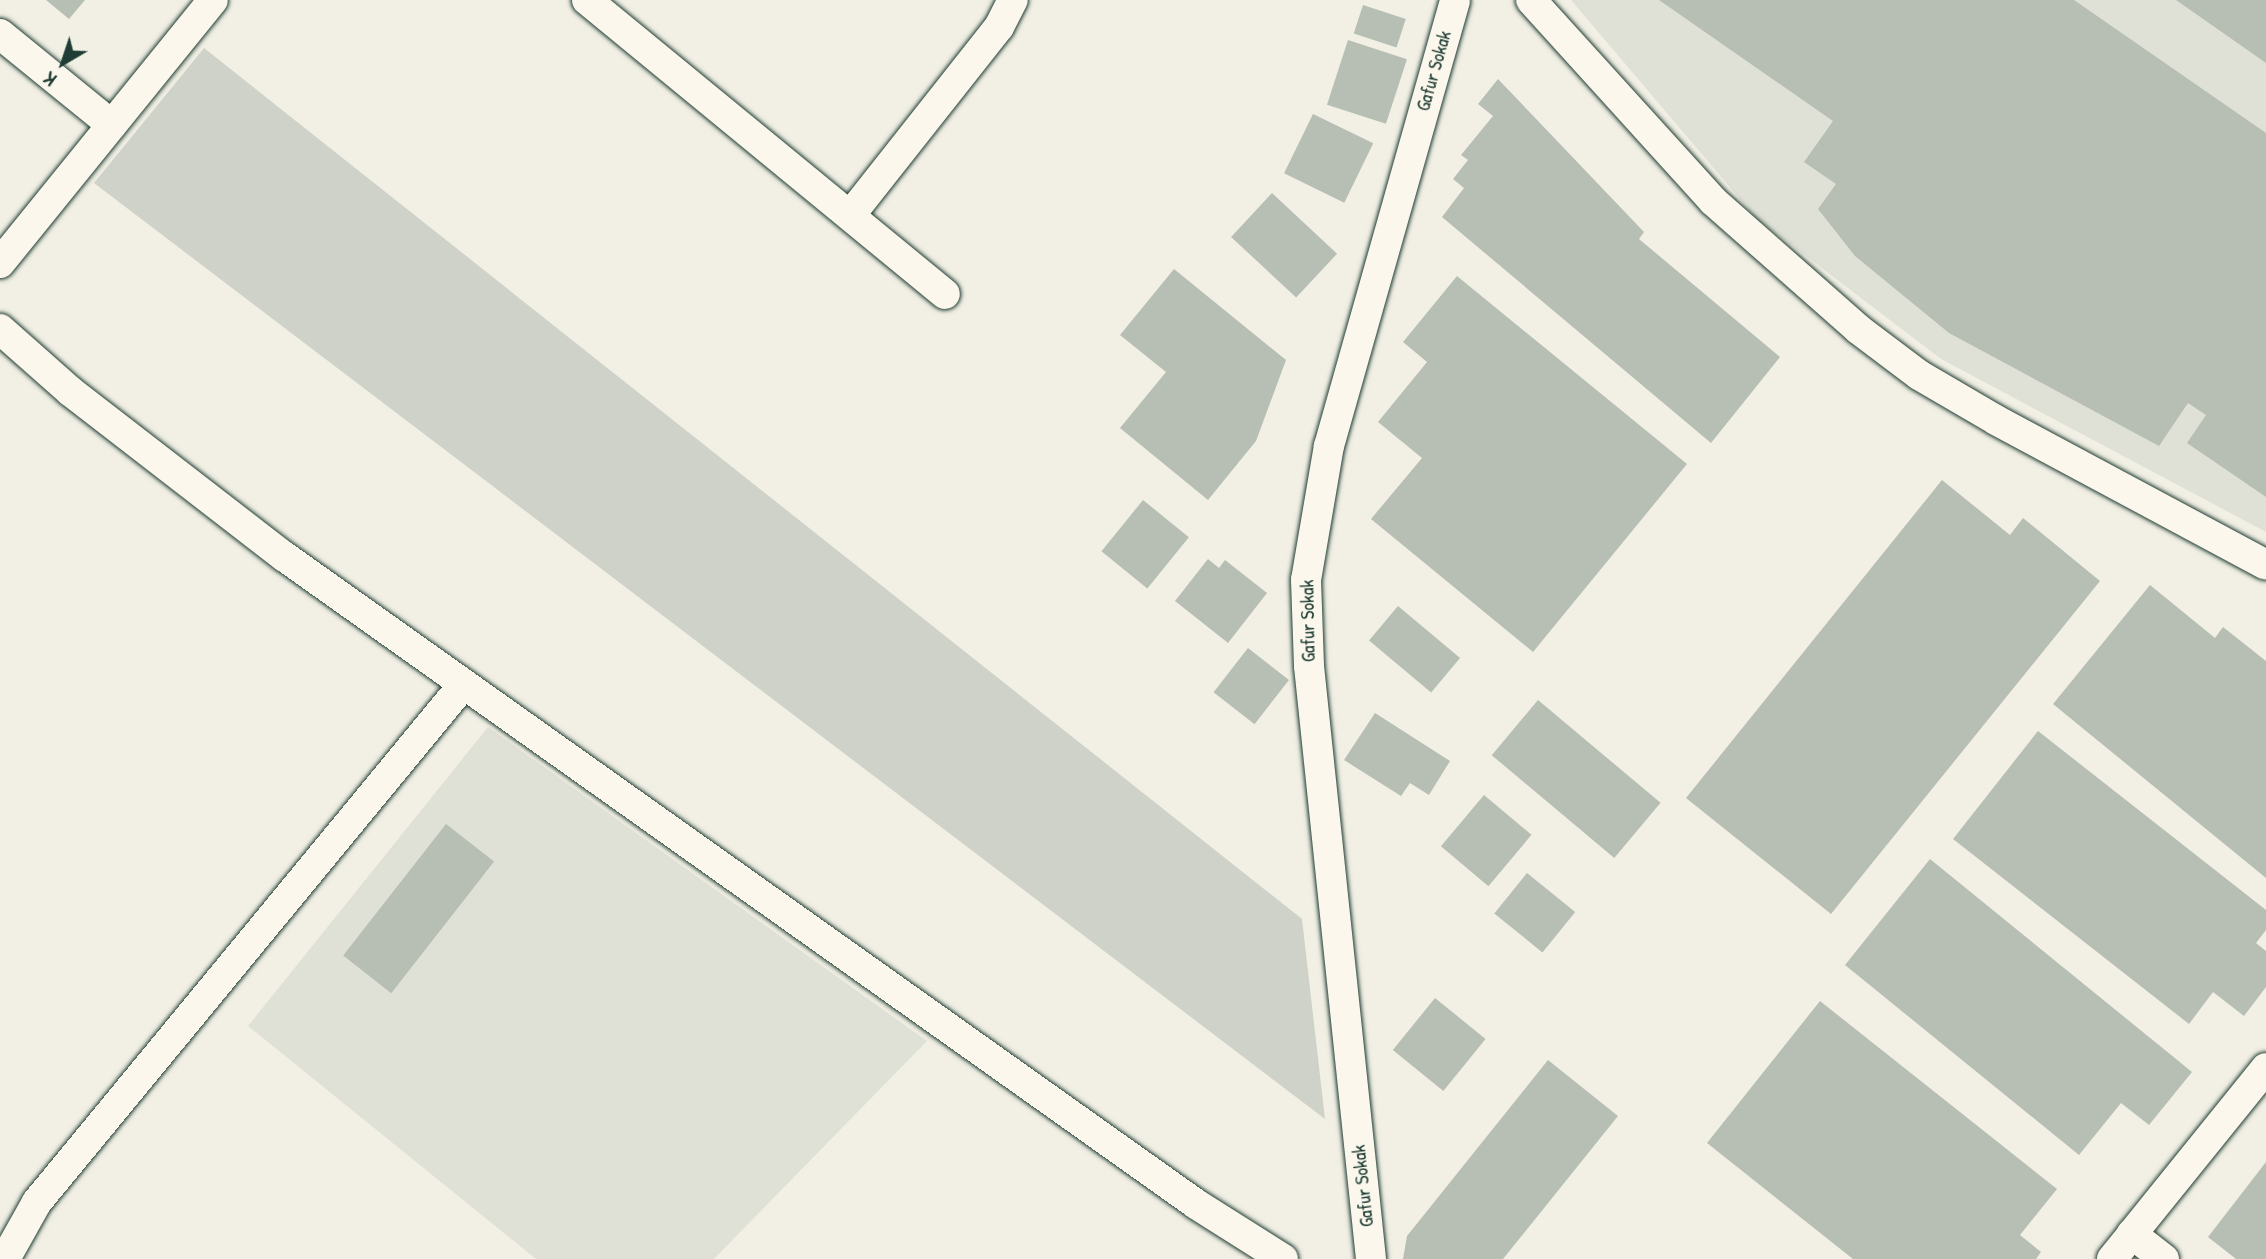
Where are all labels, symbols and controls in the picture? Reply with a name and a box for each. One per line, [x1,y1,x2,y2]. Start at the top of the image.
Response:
north arrow [28,28,98,98]
street label: Gafur Sokak [1412,28,1456,114]
text: K [38,66,62,93]
street label: Gafur Sokak [1296,580,1320,662]
street label: Gafur Sokak [1347,1144,1379,1228]

